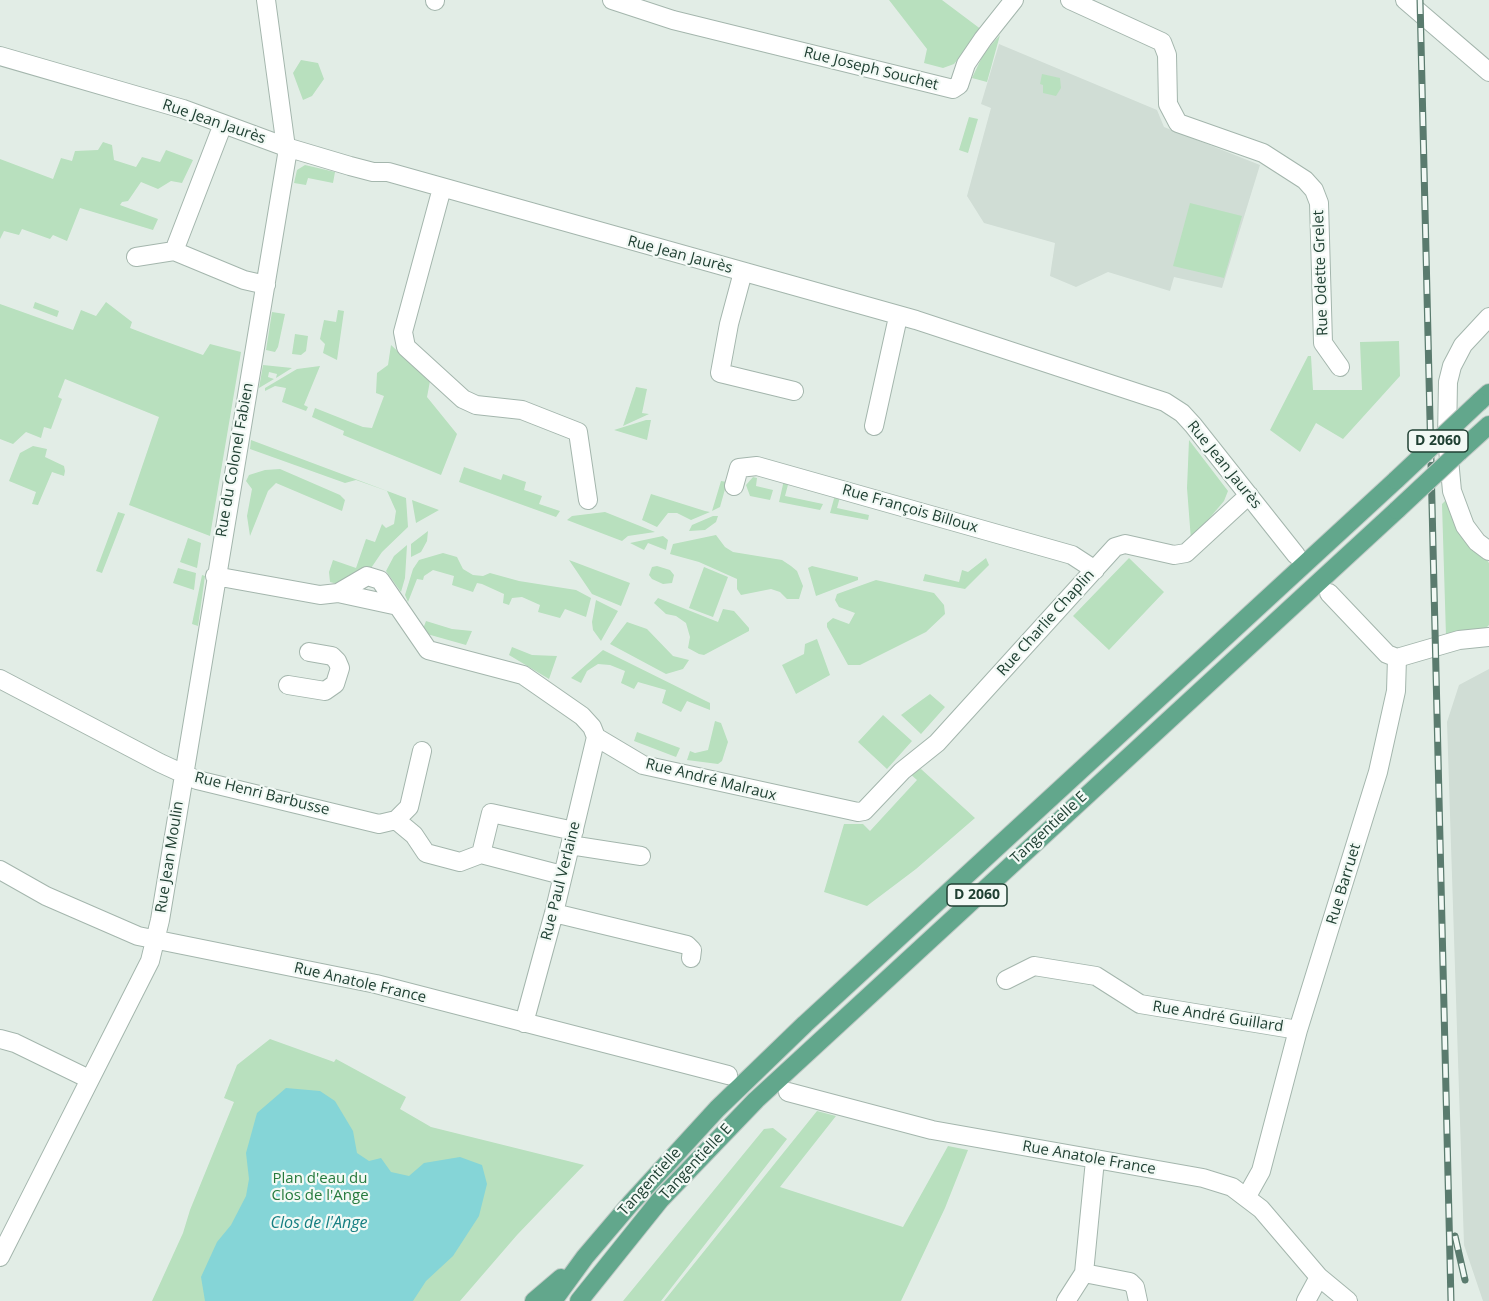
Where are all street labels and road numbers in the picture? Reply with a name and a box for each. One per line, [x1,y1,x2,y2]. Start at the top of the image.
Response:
street label: Rue Joseph Souchet [802,44,940,94]
street label: Rue Jean Jaurès [160,96,268,148]
street label: Rue Odette Grelet [1310,210,1332,336]
street label: Rue Jean Jaurès [626,232,734,278]
street label: Rue du Colonel Fabien [213,381,257,539]
street label: Rue Jean Jaurès [1183,417,1265,513]
road number: D 2060 [1408,430,1468,452]
street label: Rue François Billoux [840,481,980,537]
street label: Rue Charlie Chaplin [994,566,1098,680]
street label: Rue André Malraux [644,755,778,805]
street label: Rue Henri Barbusse [193,769,331,819]
street label: Tangentielle E [1007,788,1091,868]
street label: Rue Jean Moulin [152,800,188,914]
street label: Rue Paul Verlaine [538,820,584,942]
street label: Rue Barruet [1323,841,1365,927]
road number: D 2060 [947,884,1007,906]
street label: Rue Anatole France [292,959,428,1007]
street label: Rue André Guillard [1151,998,1285,1036]
street label: Tangentielle E [656,1120,736,1204]
street label: Rue Anatole France [1021,1137,1157,1179]
street label: Tangentielle [615,1144,685,1220]

